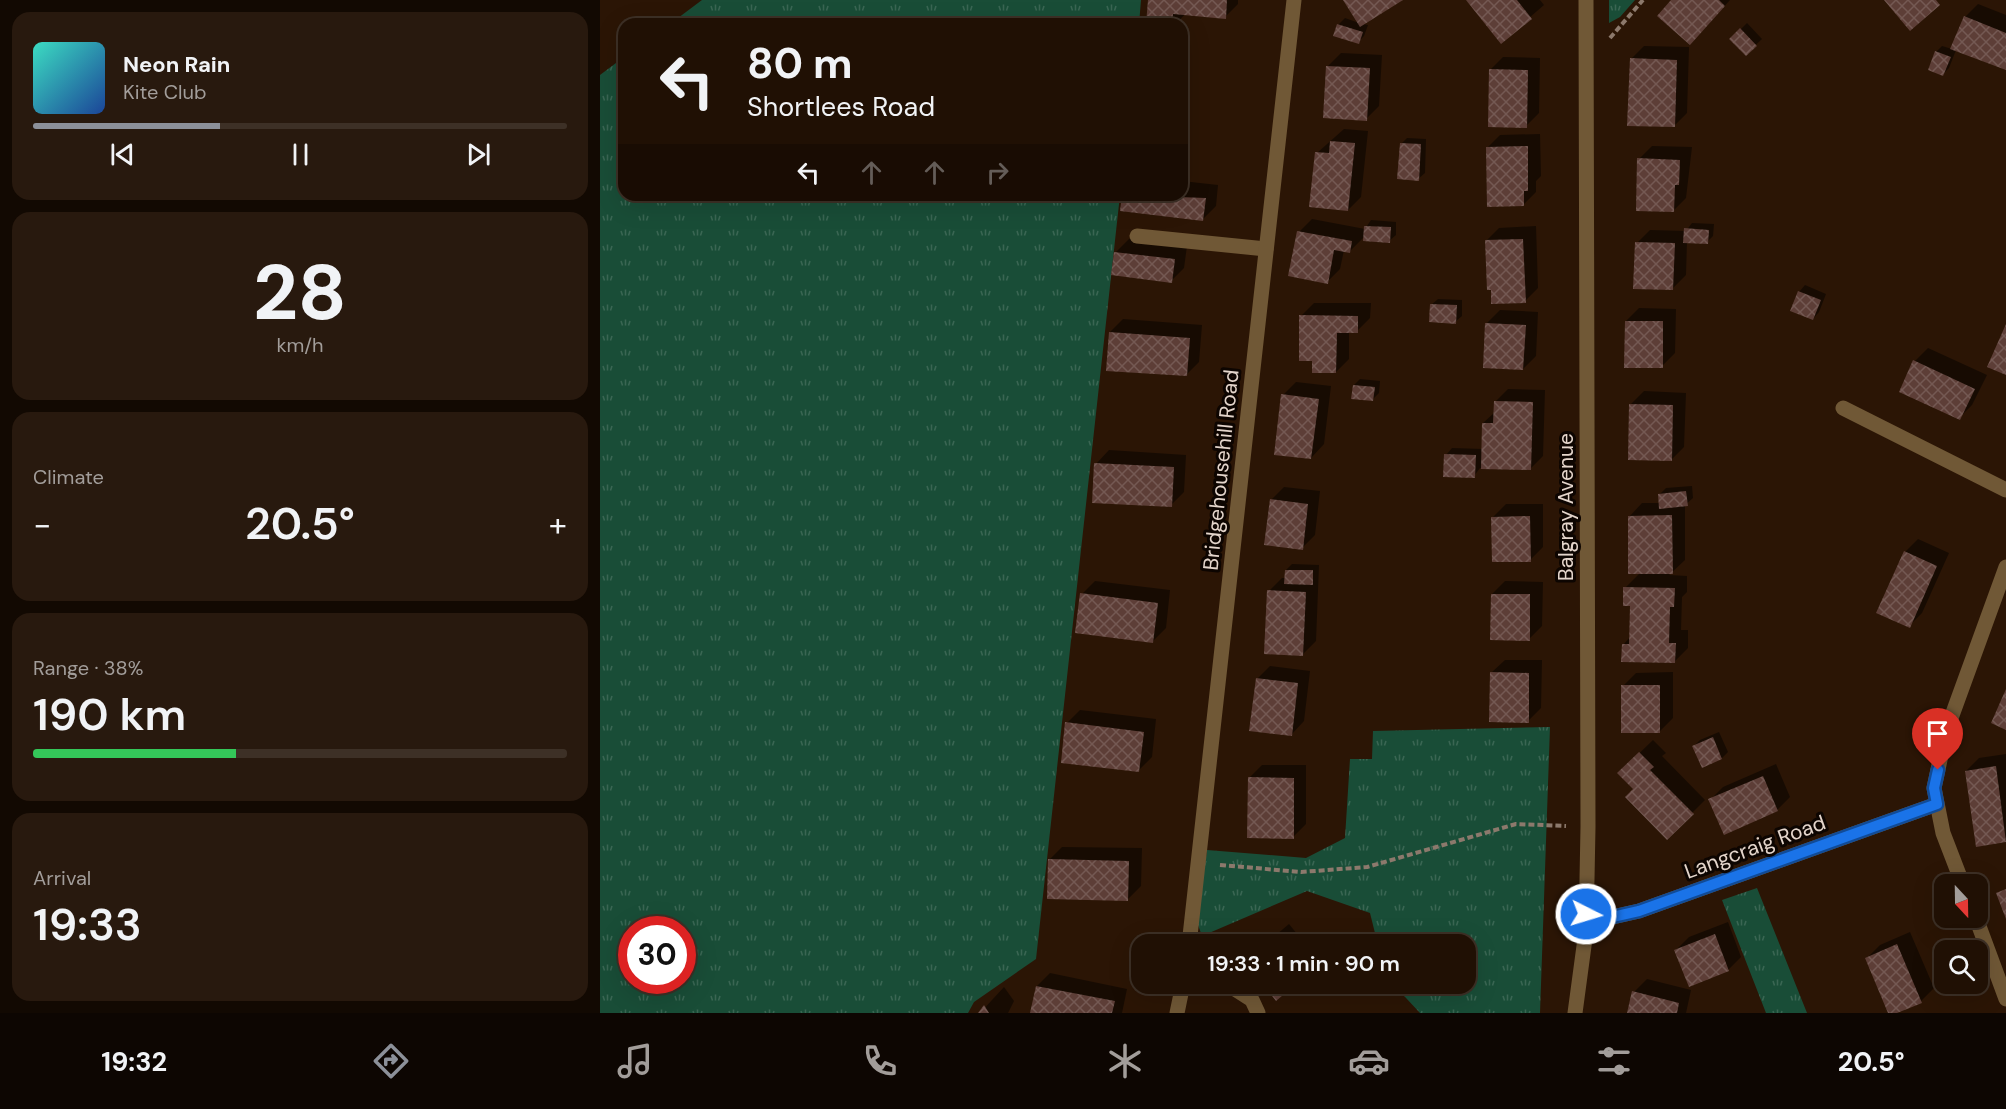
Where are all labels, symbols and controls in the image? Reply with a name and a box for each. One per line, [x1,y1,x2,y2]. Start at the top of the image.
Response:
text: 80 m [747,36,853,91]
icon: left [648,42,726,120]
text: Neon Rain [123,50,230,79]
text: Kite Club [123,79,207,105]
text: Shortlees Road [747,89,935,124]
icon: previous [106,138,139,171]
icon: pause [284,138,317,171]
icon: next [462,138,495,171]
icon: left [792,156,825,189]
icon: ahead [855,156,888,189]
icon: ahead [918,156,951,189]
icon: right [981,156,1014,189]
text: 28 [253,242,347,343]
text: km/h [276,332,324,358]
street label: Bridgehousehill Road [1197,368,1245,572]
street label: Balgray Avenue [1552,433,1580,581]
text: Climate [33,464,104,490]
text: 20.5° [245,494,355,553]
text: − [33,503,51,546]
text: + [549,503,567,546]
text: Range · 38% [33,655,143,681]
text: 190 km [33,685,186,744]
pin [1912,708,1963,770]
icon: arrive [1921,717,1954,750]
street label: Langcraig Road [1681,808,1829,886]
text: Arrival [33,865,91,891]
north arrow [1934,874,1988,928]
map controls [1934,874,1988,994]
position arrow [1554,882,1618,946]
text: 19:33 [33,895,142,954]
speed limit sign: 30 [618,916,696,994]
button: search [1934,940,1988,994]
text: 19:33 · 1 min · 90 m [1207,949,1400,978]
icon: directions [370,1040,412,1082]
icon: music [614,1040,656,1082]
icon: phone [859,1040,901,1082]
icon: climate [1104,1040,1146,1082]
icon: car [1348,1040,1390,1082]
icon: filters [1593,1040,1635,1082]
text: 19:32 [101,1044,167,1079]
text: 20.5° [1838,1044,1905,1079]

